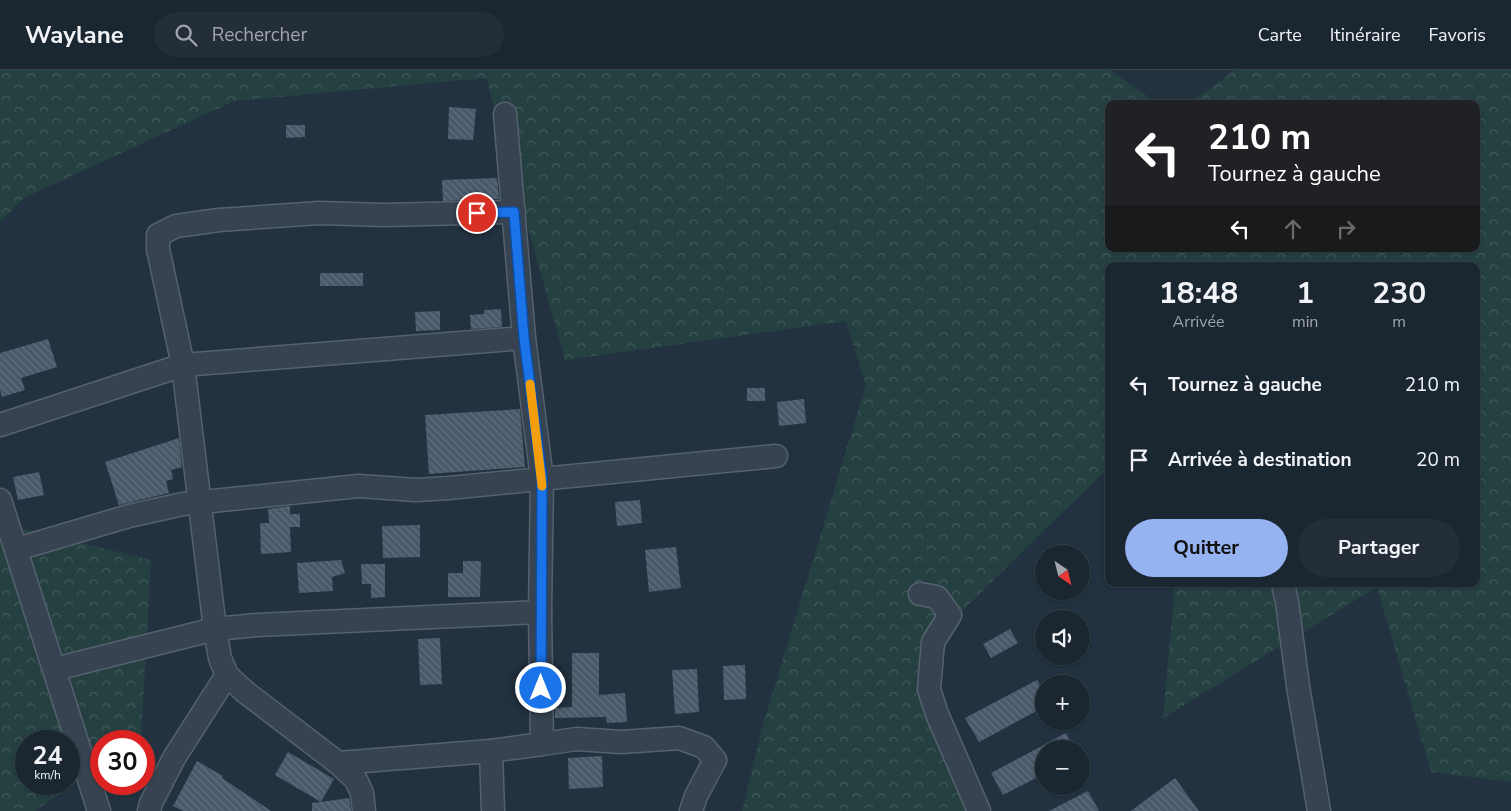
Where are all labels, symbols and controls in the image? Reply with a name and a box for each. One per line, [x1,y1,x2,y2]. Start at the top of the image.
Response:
search box [154,12,504,57]
text: Waylane [25,19,124,51]
icon: search [172,21,200,49]
text: Rechercher [212,22,307,48]
text: Carte [1258,23,1302,47]
text: Itinéraire [1330,23,1401,47]
text: Favoris [1429,23,1486,47]
text: 210 m [1208,114,1311,161]
icon: left [1125,120,1190,185]
text: Tournez à gauche [1208,159,1381,189]
pin [456,192,498,234]
icon: arrive [463,199,491,227]
icon: left [1226,215,1254,243]
icon: ahead [1279,215,1307,243]
icon: right [1332,215,1360,243]
text: 18:48 [1159,273,1238,314]
text: 1 [1296,273,1314,314]
text: 230 [1372,273,1426,314]
text: Arrivée [1172,311,1224,333]
text: min [1292,311,1318,333]
text: m [1392,311,1406,333]
icon: left [1125,371,1153,399]
text: Tournez à gauche [1168,372,1322,398]
text: 210 m [1405,372,1460,398]
icon: arrive [1125,446,1153,474]
text: Arrivée à destination [1168,447,1352,473]
text: 20 m [1416,447,1460,473]
button: Quitter [1125,519,1288,577]
button: Partager [1298,519,1460,577]
north arrow [1035,545,1090,600]
map controls [1035,545,1090,795]
button: sound [1035,610,1090,665]
position arrow [514,661,566,713]
button: + [1035,675,1090,730]
speed limit sign: 30 [90,730,155,795]
text: 24 [32,739,63,773]
button: − [1035,740,1090,795]
text: km/h [34,767,61,783]

